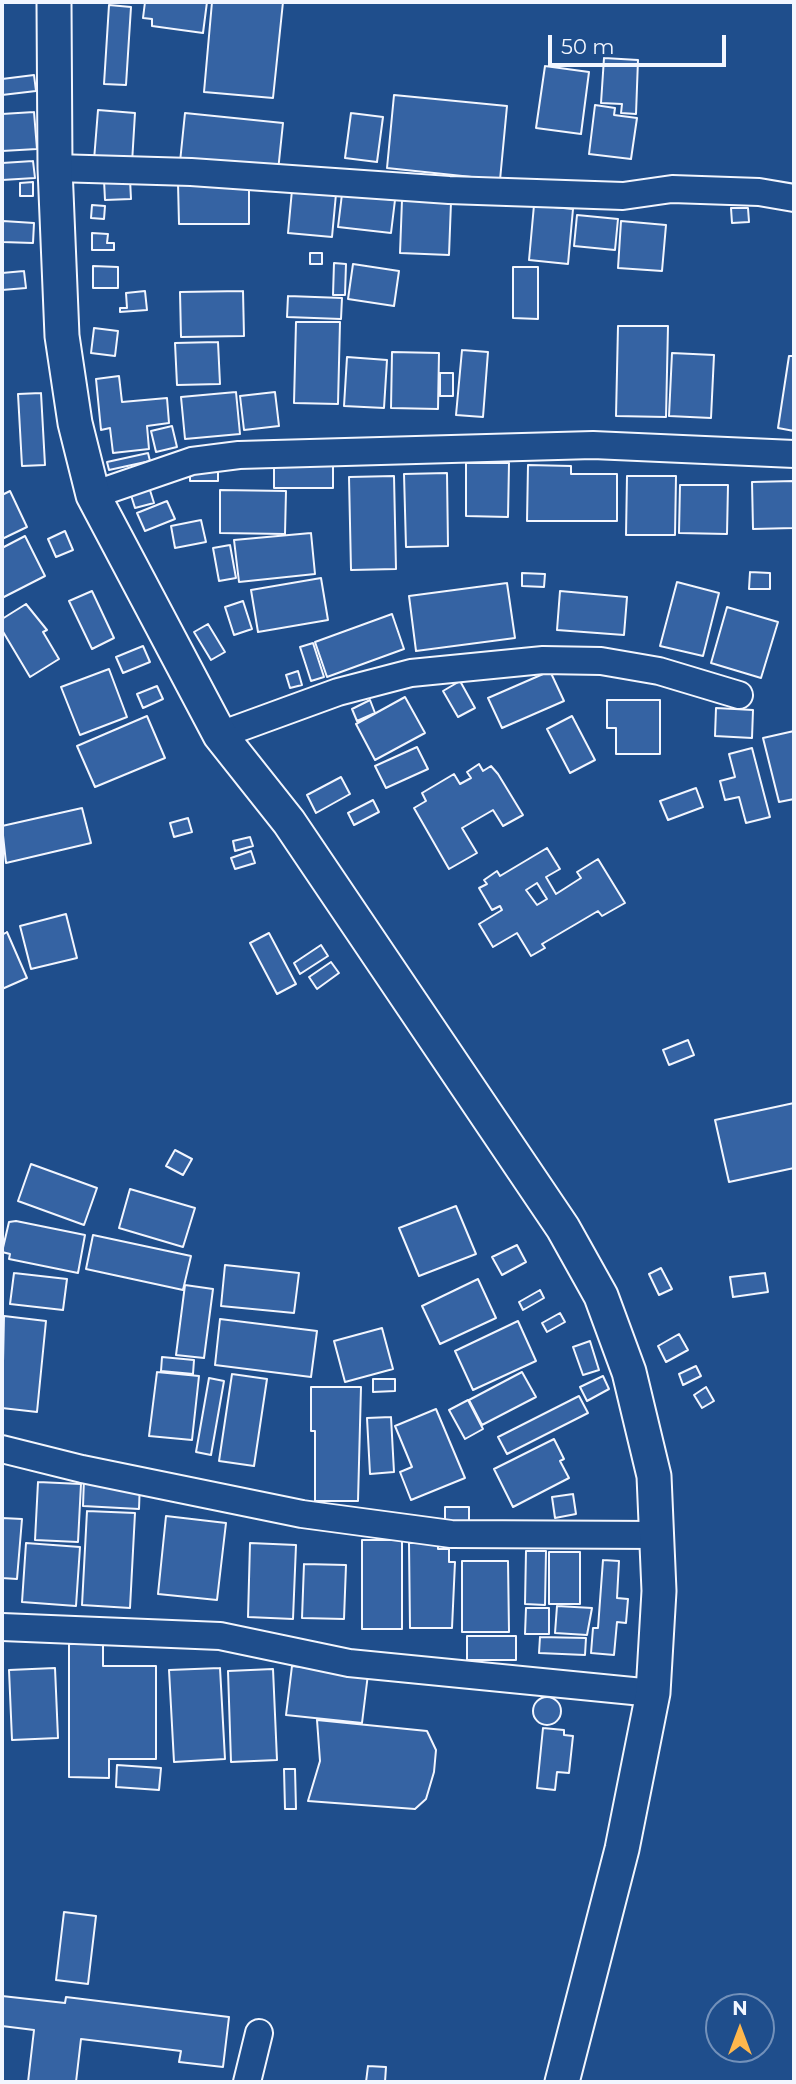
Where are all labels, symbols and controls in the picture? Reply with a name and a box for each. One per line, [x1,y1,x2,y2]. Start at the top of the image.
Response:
scale bar [551,21,730,65]
text: 50 m [561,34,615,59]
north arrow [705,1993,775,2063]
text: N [732,1997,748,2020]

